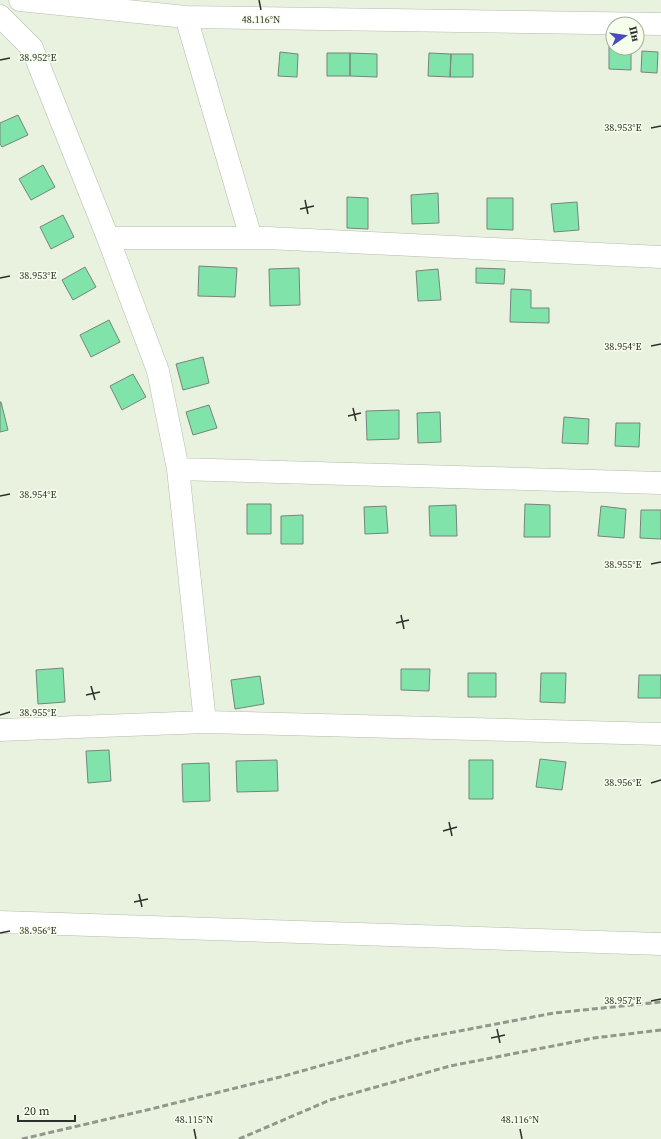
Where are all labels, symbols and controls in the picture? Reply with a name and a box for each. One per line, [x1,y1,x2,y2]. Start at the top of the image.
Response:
text: 48.116°N [242,13,280,26]
north arrow [605,16,645,56]
text: Пн [625,25,643,43]
text: 38.952°E [19,51,57,64]
text: 38.953°E [604,121,642,134]
text: 38.953°E [19,269,57,282]
text: 38.954°E [604,340,642,353]
text: 38.954°E [19,488,57,501]
text: 38.955°E [604,558,642,571]
text: 38.955°E [19,706,57,719]
text: 38.956°E [604,776,642,789]
text: 38.956°E [19,924,57,937]
text: 38.957°E [604,994,642,1007]
scale bar [18,1097,75,1123]
text: 20 m [24,1103,50,1119]
text: 48.115°N [175,1113,213,1126]
text: 48.116°N [501,1113,539,1126]

